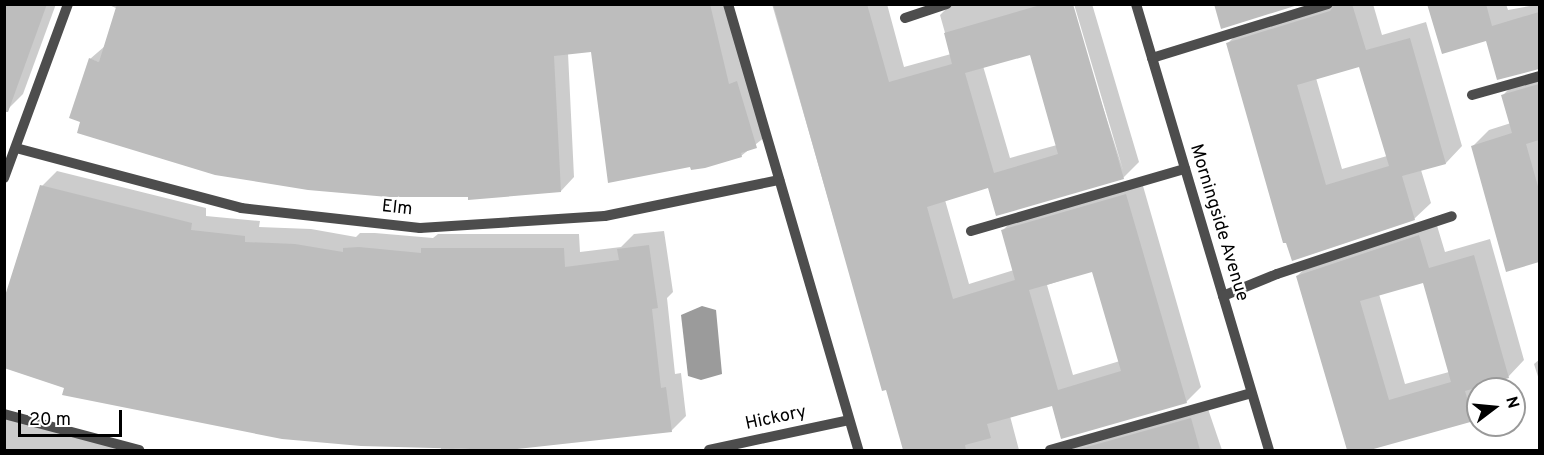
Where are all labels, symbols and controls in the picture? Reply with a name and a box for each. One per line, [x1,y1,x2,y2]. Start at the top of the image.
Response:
street label: Morningside Avenue [1184,142,1252,304]
street label: Elm [381,197,413,221]
north arrow [1466,377,1526,437]
text: N [1500,394,1523,411]
scale bar [21,398,124,436]
street label: Hickory [744,402,808,436]
text: 20 m [29,409,71,432]

